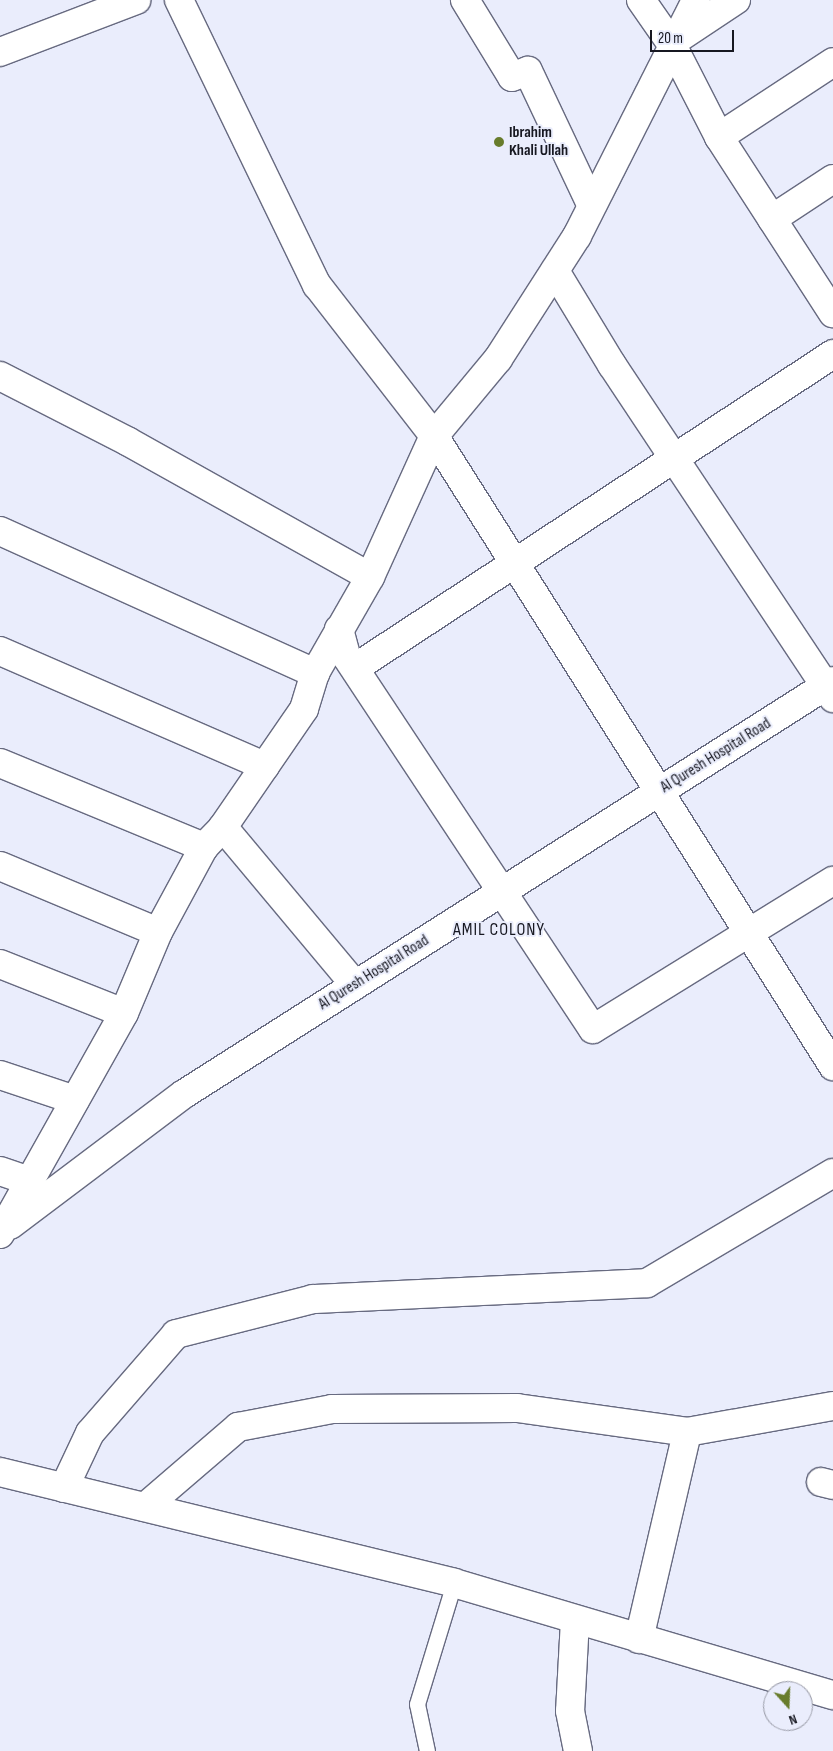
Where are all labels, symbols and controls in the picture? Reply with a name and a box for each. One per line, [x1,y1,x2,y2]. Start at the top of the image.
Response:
scale bar [653,20,737,52]
text: 20 m [658,29,683,48]
place label: Ibrahim Khali Ullah [509,123,568,161]
marker: Ibrahim Khali Ullah [493,136,505,148]
street label: Al Quresh Hospital Road [657,714,775,798]
district label: AMIL COLONY [452,919,546,941]
street label: Al Quresh Hospital Road [315,931,433,1015]
north arrow [763,1681,813,1731]
text: N [787,1710,799,1729]

